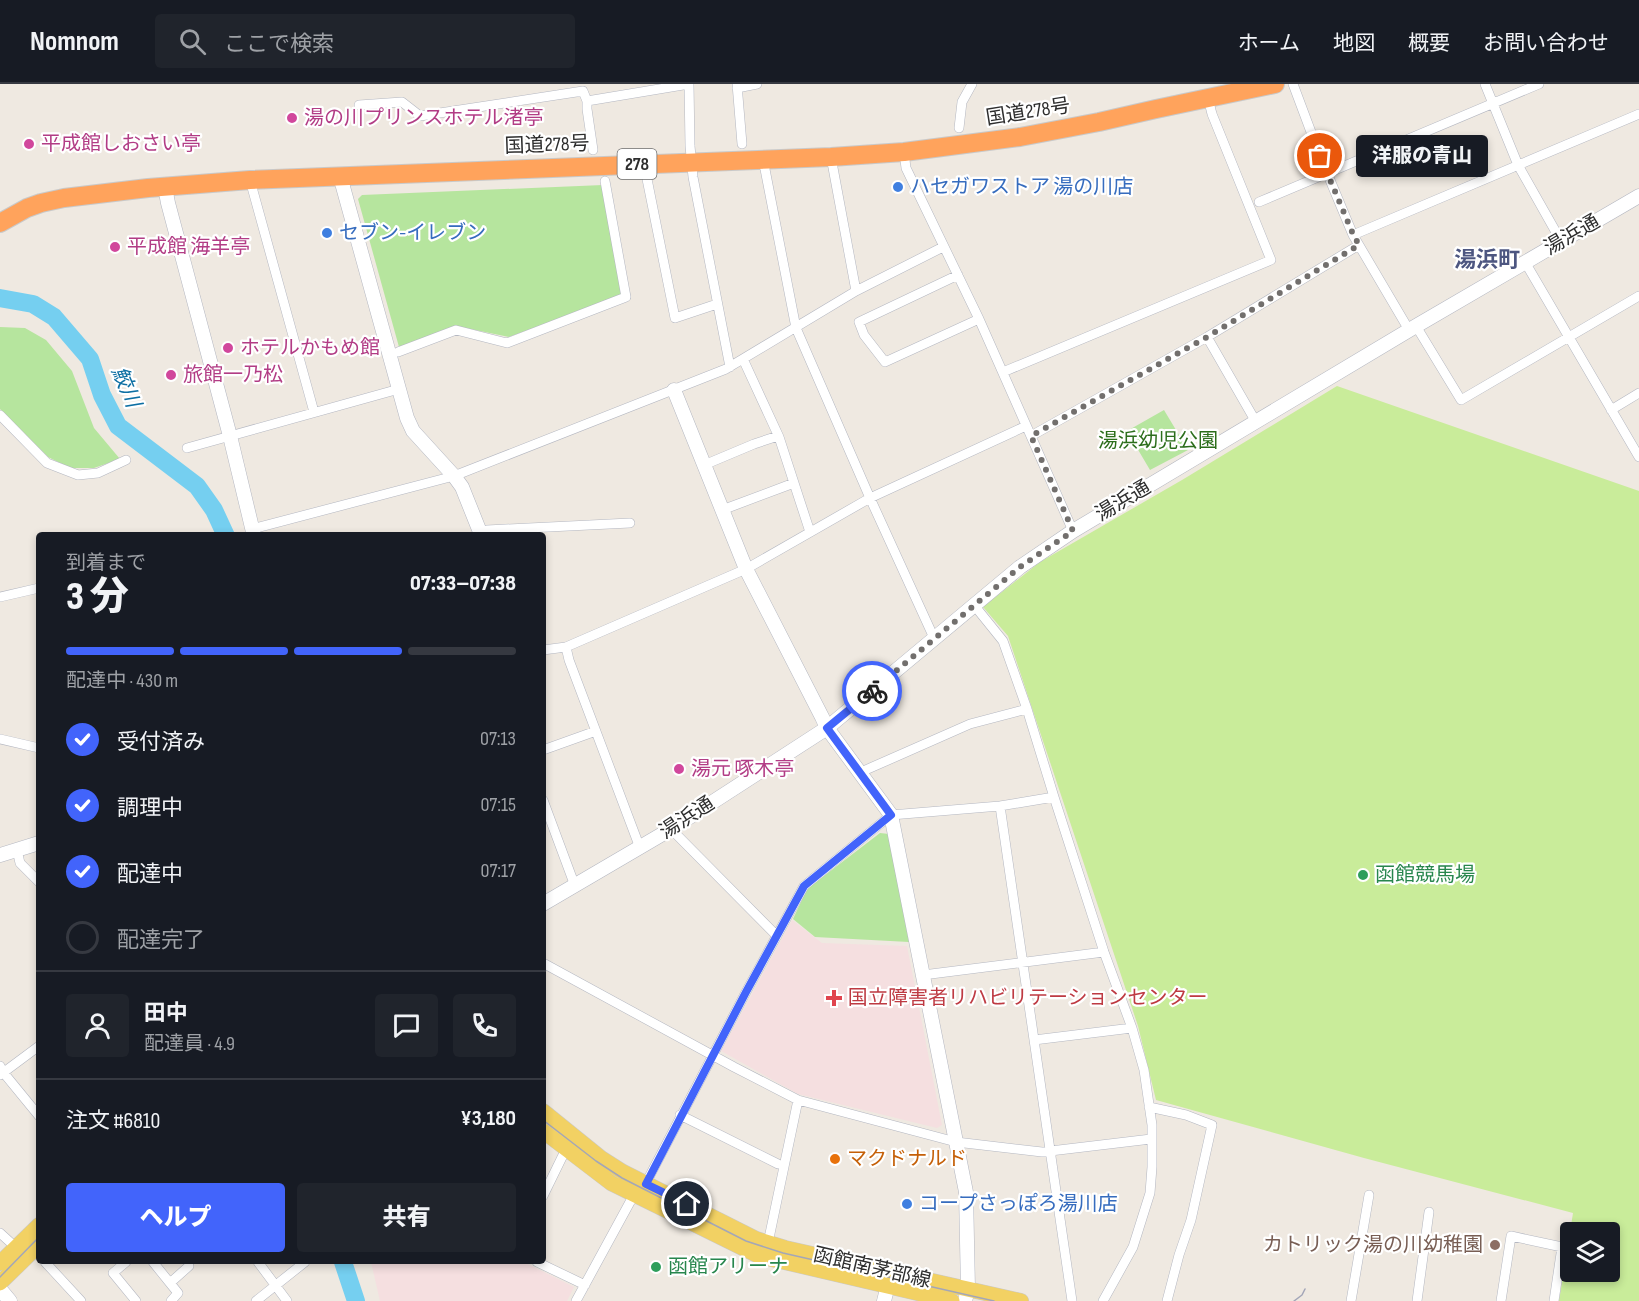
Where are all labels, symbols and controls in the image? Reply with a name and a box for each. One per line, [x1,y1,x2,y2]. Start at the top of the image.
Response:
search box [155,14,575,68]
text: Nomnom [30,25,119,58]
icon: search [176,25,209,58]
text: ここで検索 [224,31,334,58]
text: ホーム [1238,31,1300,56]
text: 地図 [1333,31,1375,56]
text: 概要 [1408,31,1450,56]
text: お問い合わせ [1483,31,1609,56]
street label: 国道278号 [984,94,1072,130]
place label: 湯の川プリンスホテル渚亭 [304,106,544,130]
marker: 湯の川プリンスホテル渚亭 [285,111,299,125]
pin [1294,130,1345,181]
place label: 平成館しおさい亭 [41,132,201,156]
street label: 国道278号 [504,132,590,158]
callout: 洋服の青山 [1356,135,1488,177]
marker: 平成館しおさい亭 [22,137,36,151]
icon: bag [1303,139,1336,172]
text: 洋服の青山 [1372,144,1472,168]
road number: 278 [618,149,656,179]
place label: ハセガワストア 湯の川店 [910,175,1133,199]
marker: ハセガワストア 湯の川店 [891,180,905,194]
street label: 湯浜通 [1540,210,1604,260]
place label: セブン-イレブン [339,221,486,245]
marker: セブン-イレブン [320,226,334,240]
place label: 平成館 海羊亭 [127,235,250,259]
marker: 平成館 海羊亭 [108,240,122,254]
district label: 湯浜町 [1454,247,1520,274]
place label: ホテルかもめ館 [240,336,380,360]
marker: ホテルかもめ館 [221,341,235,355]
water label: 鮫川 [106,363,146,413]
place label: 旅館一乃松 [183,363,283,387]
marker: 旅館一乃松 [164,368,178,382]
park label: 湯浜幼児公園 [1098,429,1218,453]
street label: 湯浜通 [1091,475,1155,527]
text: 到着まで [66,551,146,575]
text: 07:33–07:38 [410,570,516,597]
text: 3 分 [66,574,129,621]
courier [842,661,902,721]
text: 配達中 · 430 m [66,669,178,693]
icon: bike [856,675,889,708]
icon: check [66,723,99,756]
text: 07:13 [480,727,516,751]
text: 受付済み [117,729,205,756]
place label: 湯元 啄木亭 [691,757,794,781]
marker: 湯元 啄木亭 [672,762,686,776]
icon: check [66,789,99,822]
street label: 湯浜通 [655,792,719,844]
text: 07:15 [480,793,516,817]
text: 調理中 [117,795,183,822]
icon: check [66,855,99,888]
text: 07:17 [481,859,516,883]
text: 配達中 [117,861,183,888]
place label: 函館競馬場 [1375,863,1475,887]
marker: 函館競馬場 [1356,868,1370,882]
text: 配達完了 [117,927,205,954]
place label: 国立障害者リハビリテーションセンター [848,986,1208,1010]
marker: 国立障害者リハビリテーションセンター [825,989,843,1007]
button: person [66,994,129,1057]
button: chat [375,994,438,1057]
button: phone [453,994,516,1057]
text: 田中 [144,1000,188,1027]
text: 配達員 · 4.9 [144,1032,235,1056]
text: ¥3,180 [460,1105,516,1132]
text: 注文 #6810 [66,1108,160,1135]
place label: マクドナルド [847,1147,967,1171]
marker: マクドナルド [828,1152,842,1166]
pin [661,1178,712,1229]
button: ヘルプ [66,1183,285,1252]
button: 共有 [297,1183,516,1252]
icon: home [670,1187,703,1220]
place label: コープさっぽろ湯川店 [919,1192,1118,1216]
marker: コープさっぽろ湯川店 [900,1197,914,1211]
map controls [1560,1222,1620,1282]
button: layers [1560,1222,1620,1282]
place label: カトリック湯の川幼稚園 [1263,1233,1483,1257]
marker: カトリック湯の川幼稚園 [1488,1238,1502,1252]
street label: 函館南茅部線 [811,1243,933,1293]
place label: 函館アリーナ [668,1255,788,1279]
marker: 函館アリーナ [649,1260,663,1274]

